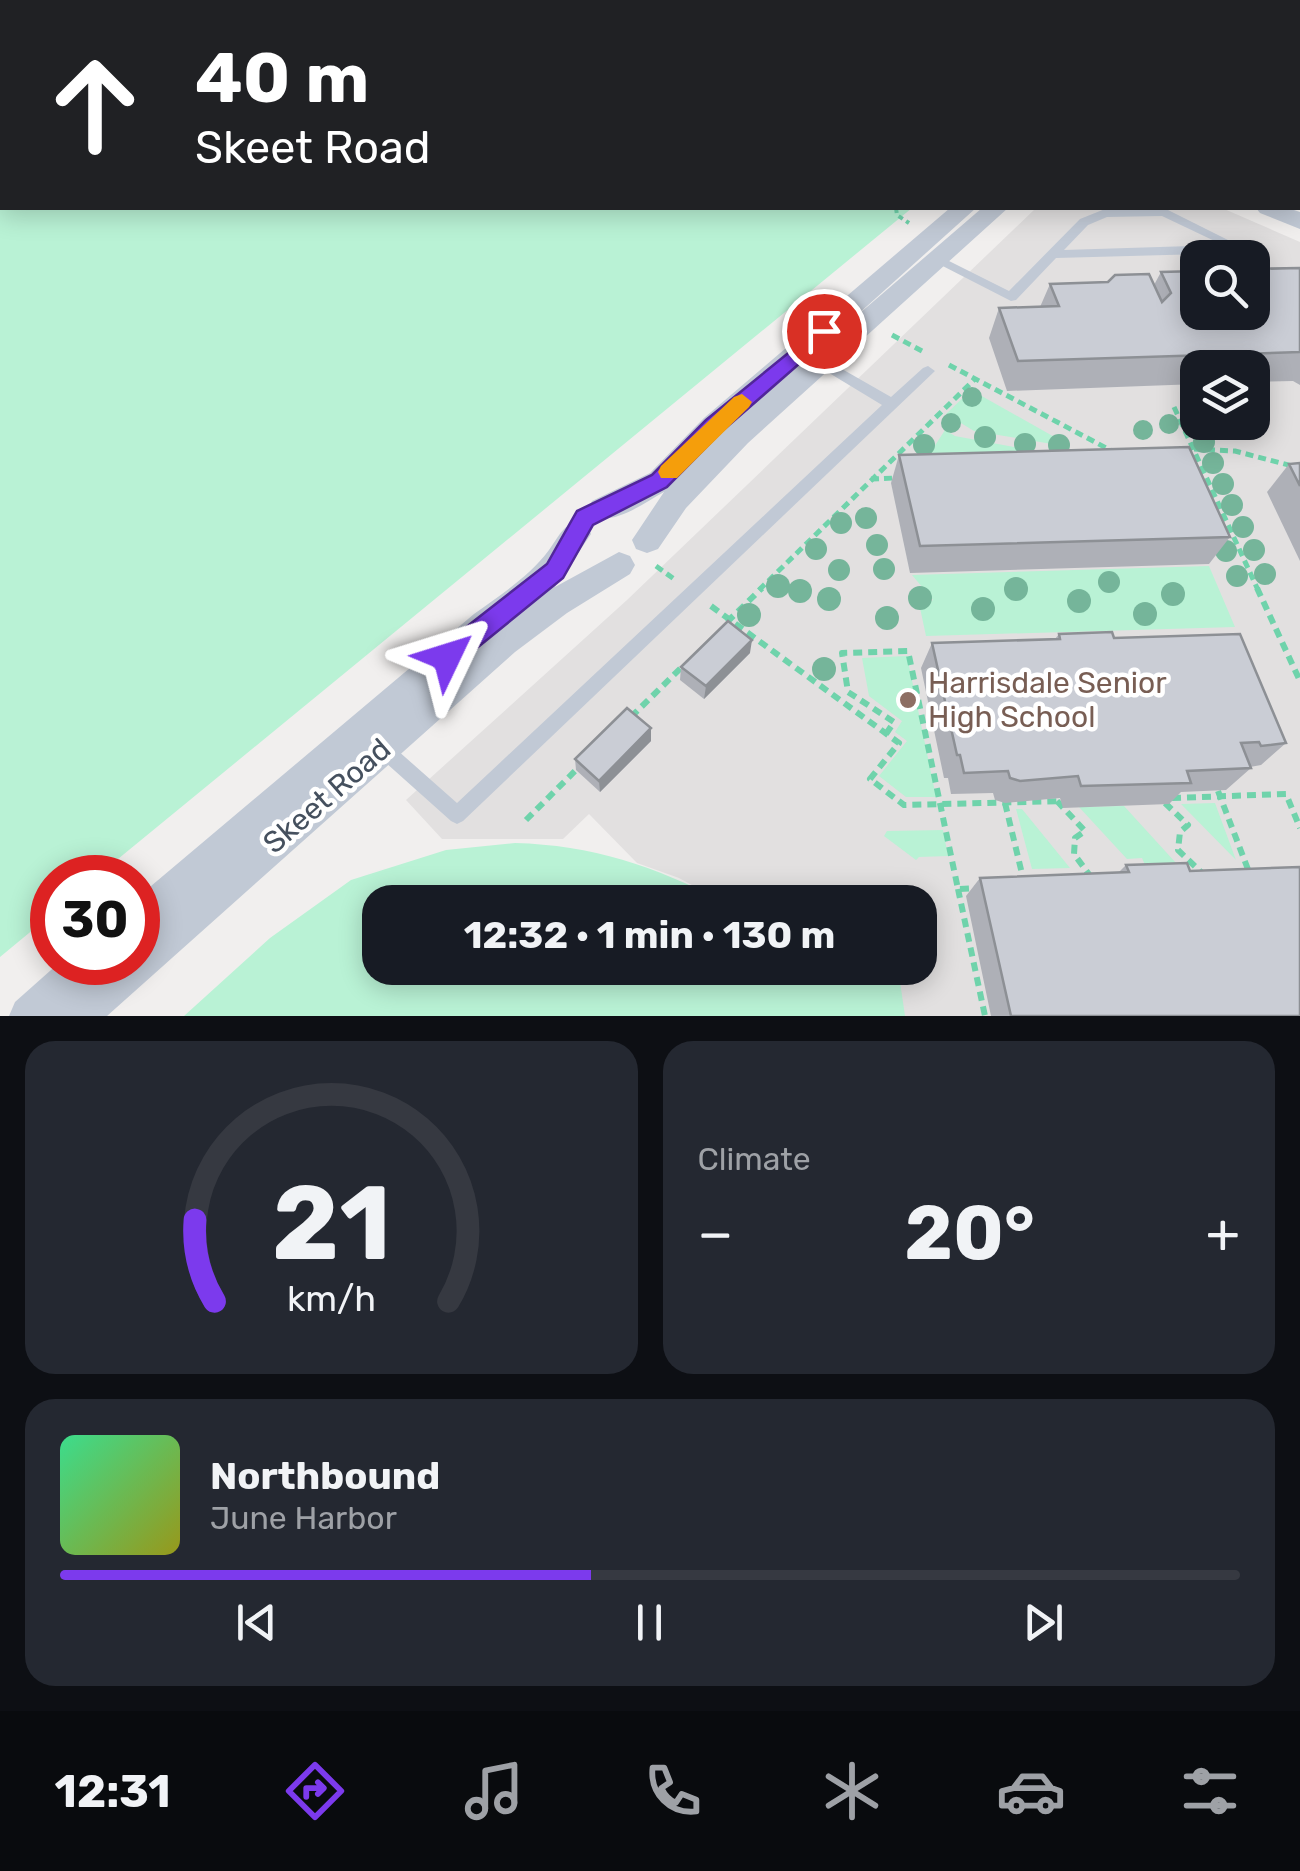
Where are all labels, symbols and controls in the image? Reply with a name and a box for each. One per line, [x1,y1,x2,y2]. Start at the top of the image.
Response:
text: 40 m [195,37,369,120]
icon: ahead [30,40,160,170]
text: Skeet Road [195,121,431,174]
map controls [1180,240,1270,440]
button: search [1180,240,1270,330]
pin [782,289,867,374]
icon: arrive [797,304,852,359]
button: layers [1180,350,1270,440]
position arrow [395,605,499,709]
place label: Harrisdale Senior High School [928,665,1167,735]
marker: Harrisdale Senior High School [897,689,919,711]
street label: Skeet Road [256,731,398,861]
speed limit sign: 30 [30,855,160,985]
text: 12:32 · 1 min · 130 m [464,912,835,958]
text: Climate [698,1140,811,1178]
text: 21 [272,1162,391,1285]
text: 20° [904,1189,1035,1278]
text: − [698,1201,733,1266]
text: + [1206,1201,1240,1266]
text: km/h [287,1278,376,1320]
text: Northbound [210,1453,440,1499]
text: June Harbor [210,1499,397,1537]
icon: previous [229,1595,284,1650]
icon: pause [622,1595,677,1650]
icon: next [1016,1595,1071,1650]
icon: directions [280,1756,350,1826]
icon: music [459,1756,529,1826]
icon: phone [638,1756,708,1826]
icon: climate [817,1756,887,1826]
icon: car [996,1756,1066,1826]
icon: filters [1175,1756,1245,1826]
text: 12:31 [55,1765,171,1818]

